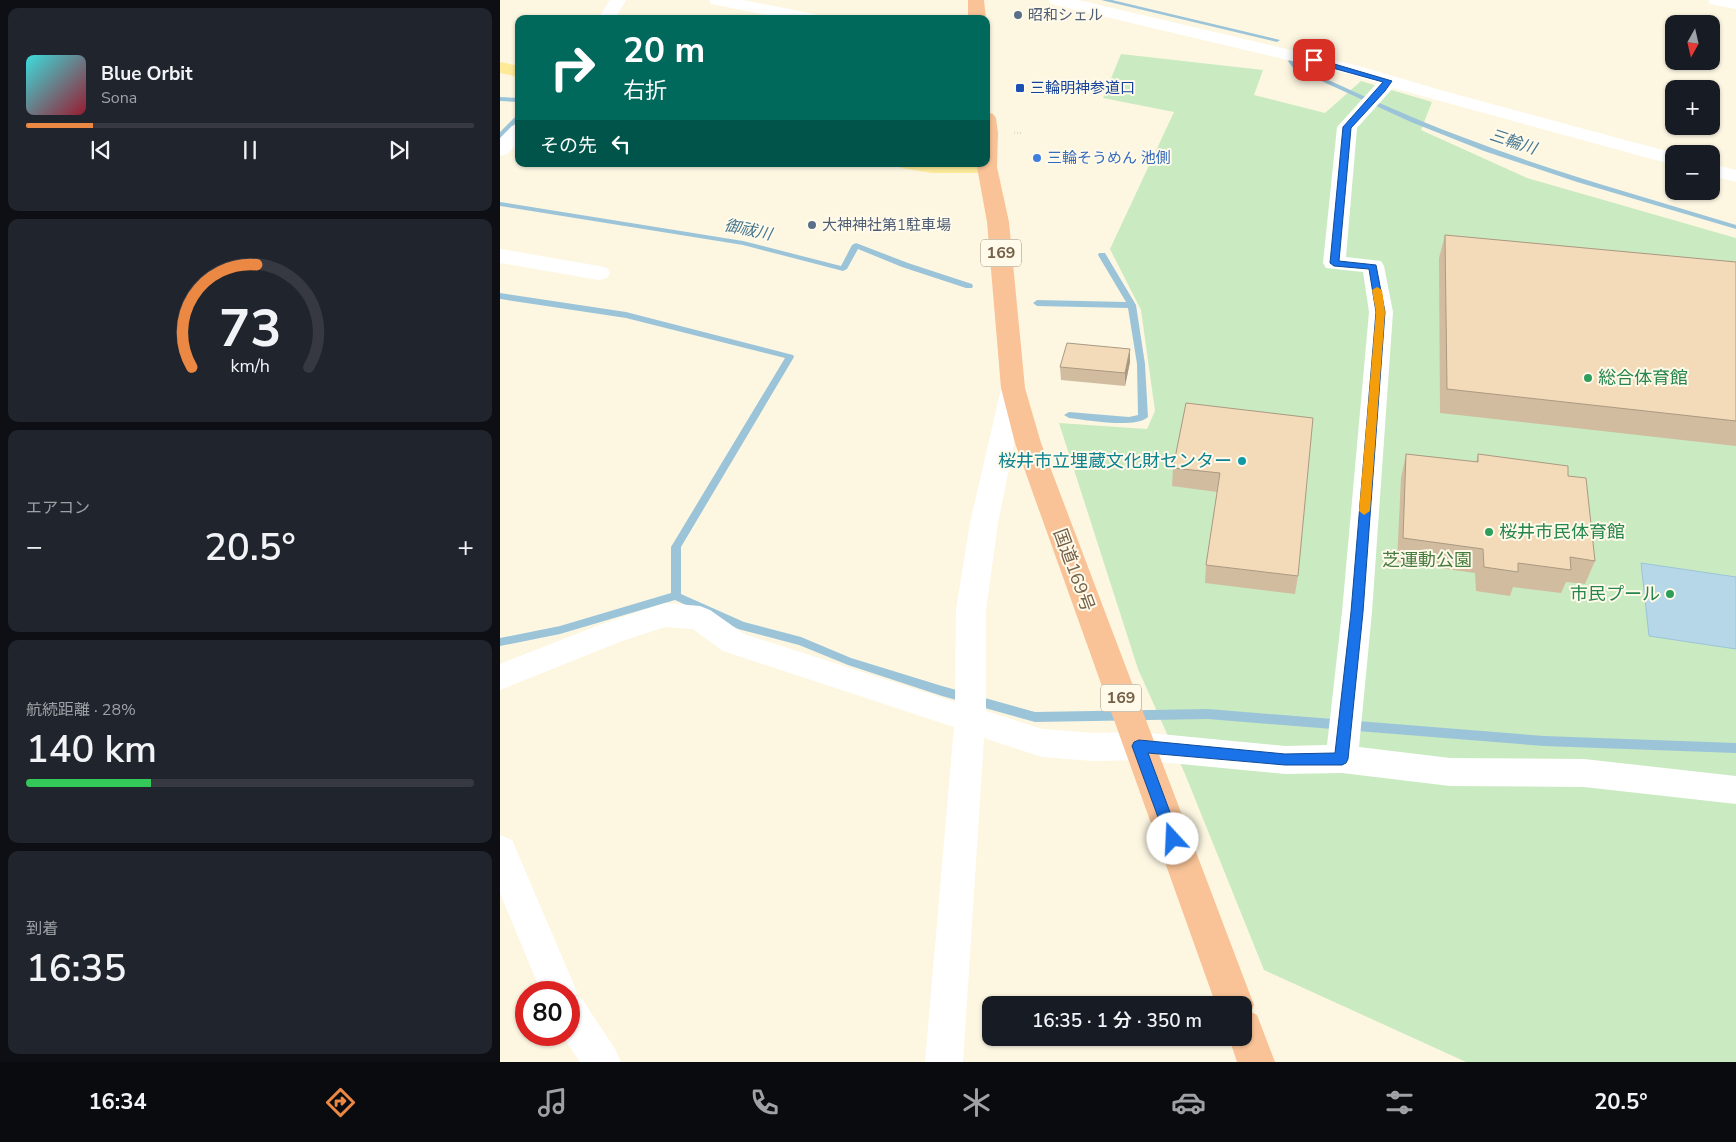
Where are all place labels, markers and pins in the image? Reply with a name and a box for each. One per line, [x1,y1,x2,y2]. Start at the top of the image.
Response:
place label: 昭和シェル [1028,5,1103,25]
marker: 昭和シェル [1012,9,1024,21]
pin [1293,39,1335,81]
place label: 三輪明神参道口 [1030,78,1135,98]
marker: 三輪明神参道口 [1014,82,1026,94]
place label: 三輪そうめん 池側 [1047,148,1171,168]
marker: 三輪そうめん 池側 [1031,152,1043,164]
place label: 大神神社第1駐車場 [822,215,951,235]
marker: 大神神社第1駐車場 [806,219,818,231]
place label: 総合体育館 [1598,366,1688,390]
marker: 総合体育館 [1582,372,1594,384]
place label: 桜井市立埋蔵文化財センター [998,449,1232,473]
marker: 桜井市立埋蔵文化財センター [1236,455,1248,467]
place label: 桜井市民体育館 [1499,520,1625,544]
marker: 桜井市民体育館 [1483,526,1495,538]
place label: 市民プール [1570,582,1660,606]
marker: 市民プール [1664,588,1676,600]

